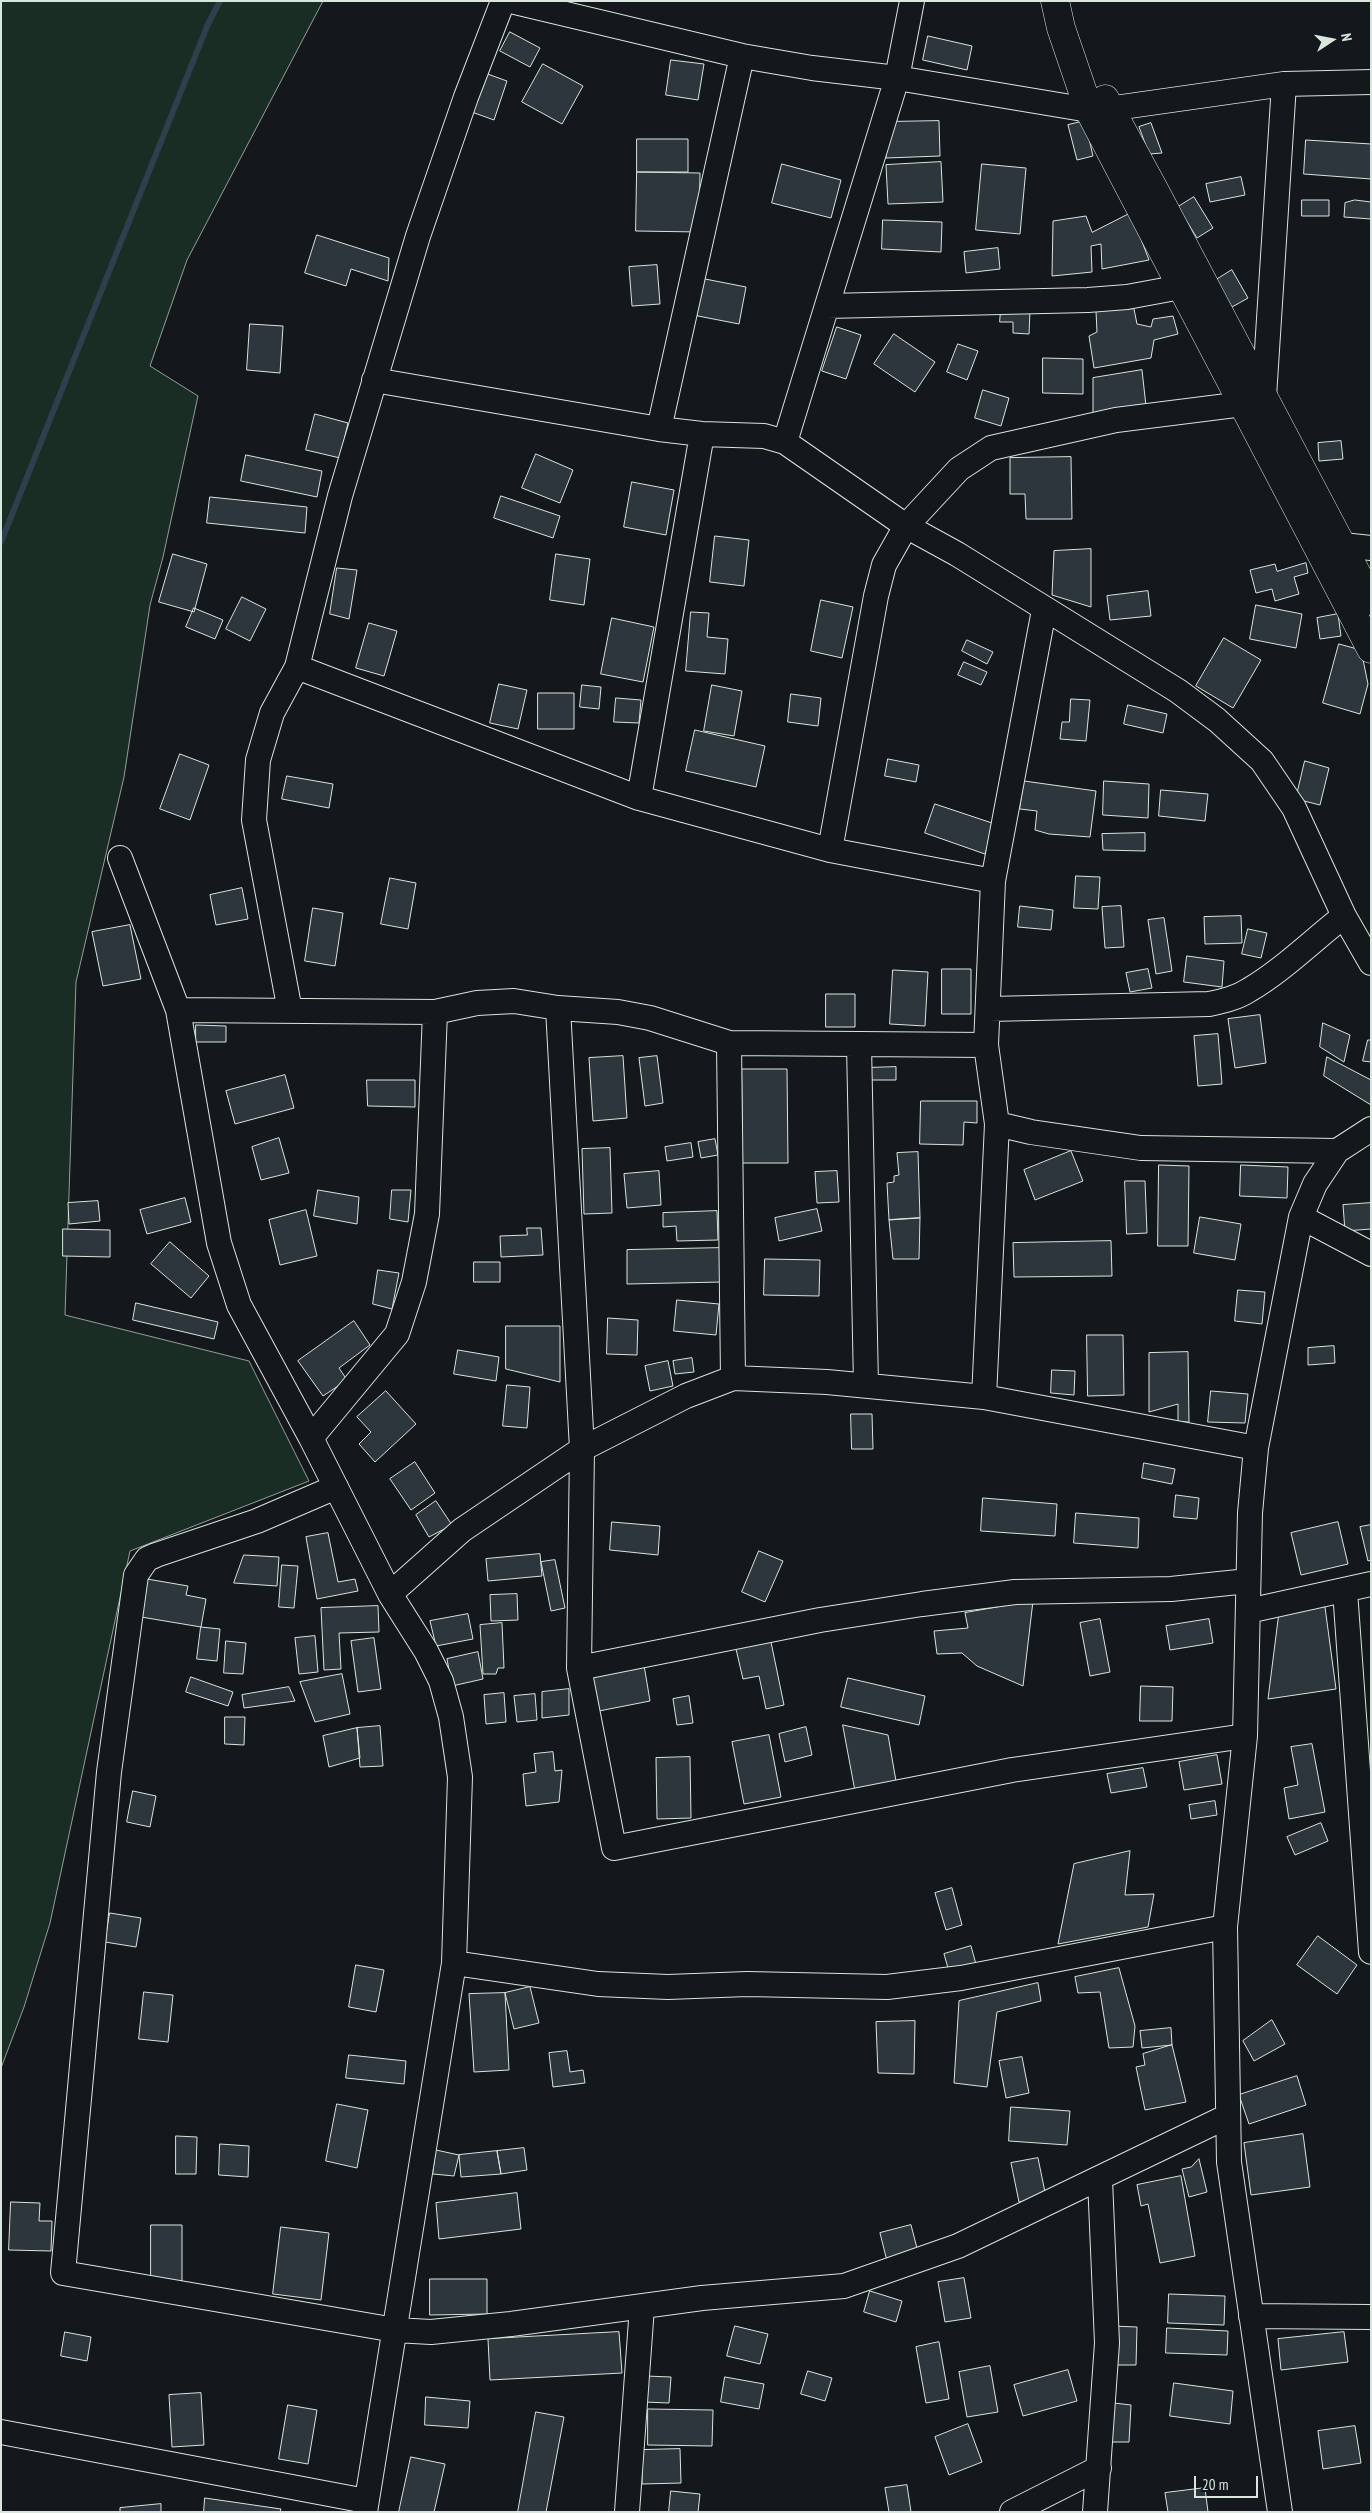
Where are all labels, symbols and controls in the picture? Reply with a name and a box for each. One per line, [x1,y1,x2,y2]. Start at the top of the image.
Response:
north arrow [1307,15,1357,65]
text: N [1337,32,1356,43]
scale bar [1197,2466,1261,2498]
text: 20 m [1202,2475,1228,2494]

